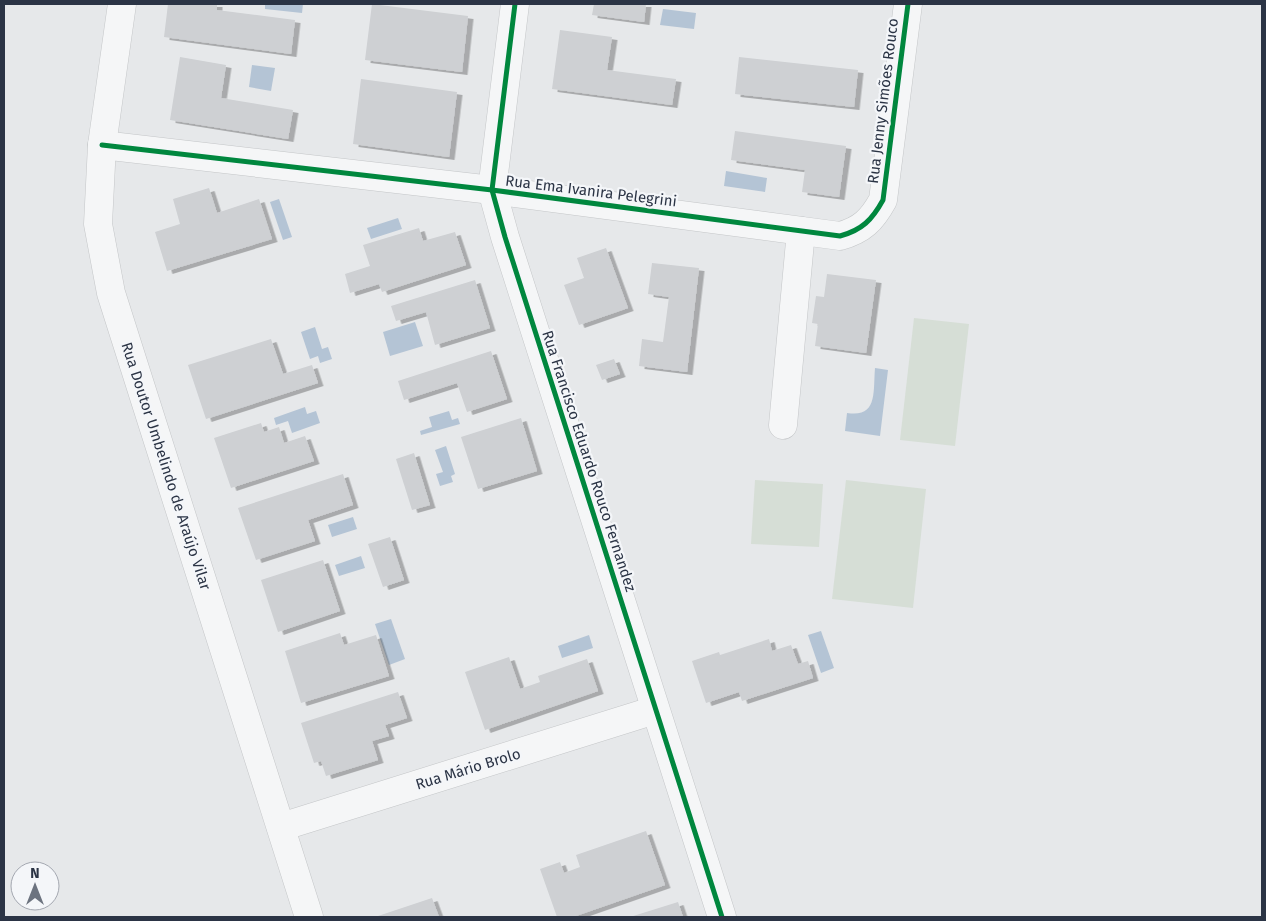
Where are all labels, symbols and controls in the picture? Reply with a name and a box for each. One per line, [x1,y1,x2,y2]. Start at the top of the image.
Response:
street label: Rua Jenny Simões Rouco [864,17,902,185]
street label: Rua Ema Ivanira Pelegrini [504,172,678,210]
street label: Rua Francisco Eduardo Rouco Fernandez [538,328,640,594]
street label: Rua Doutor Umbelindo de Araújo Vilar [117,340,215,592]
street label: Rua Mário Brolo [413,744,523,794]
north arrow [10,861,60,911]
text: N [30,865,40,882]

